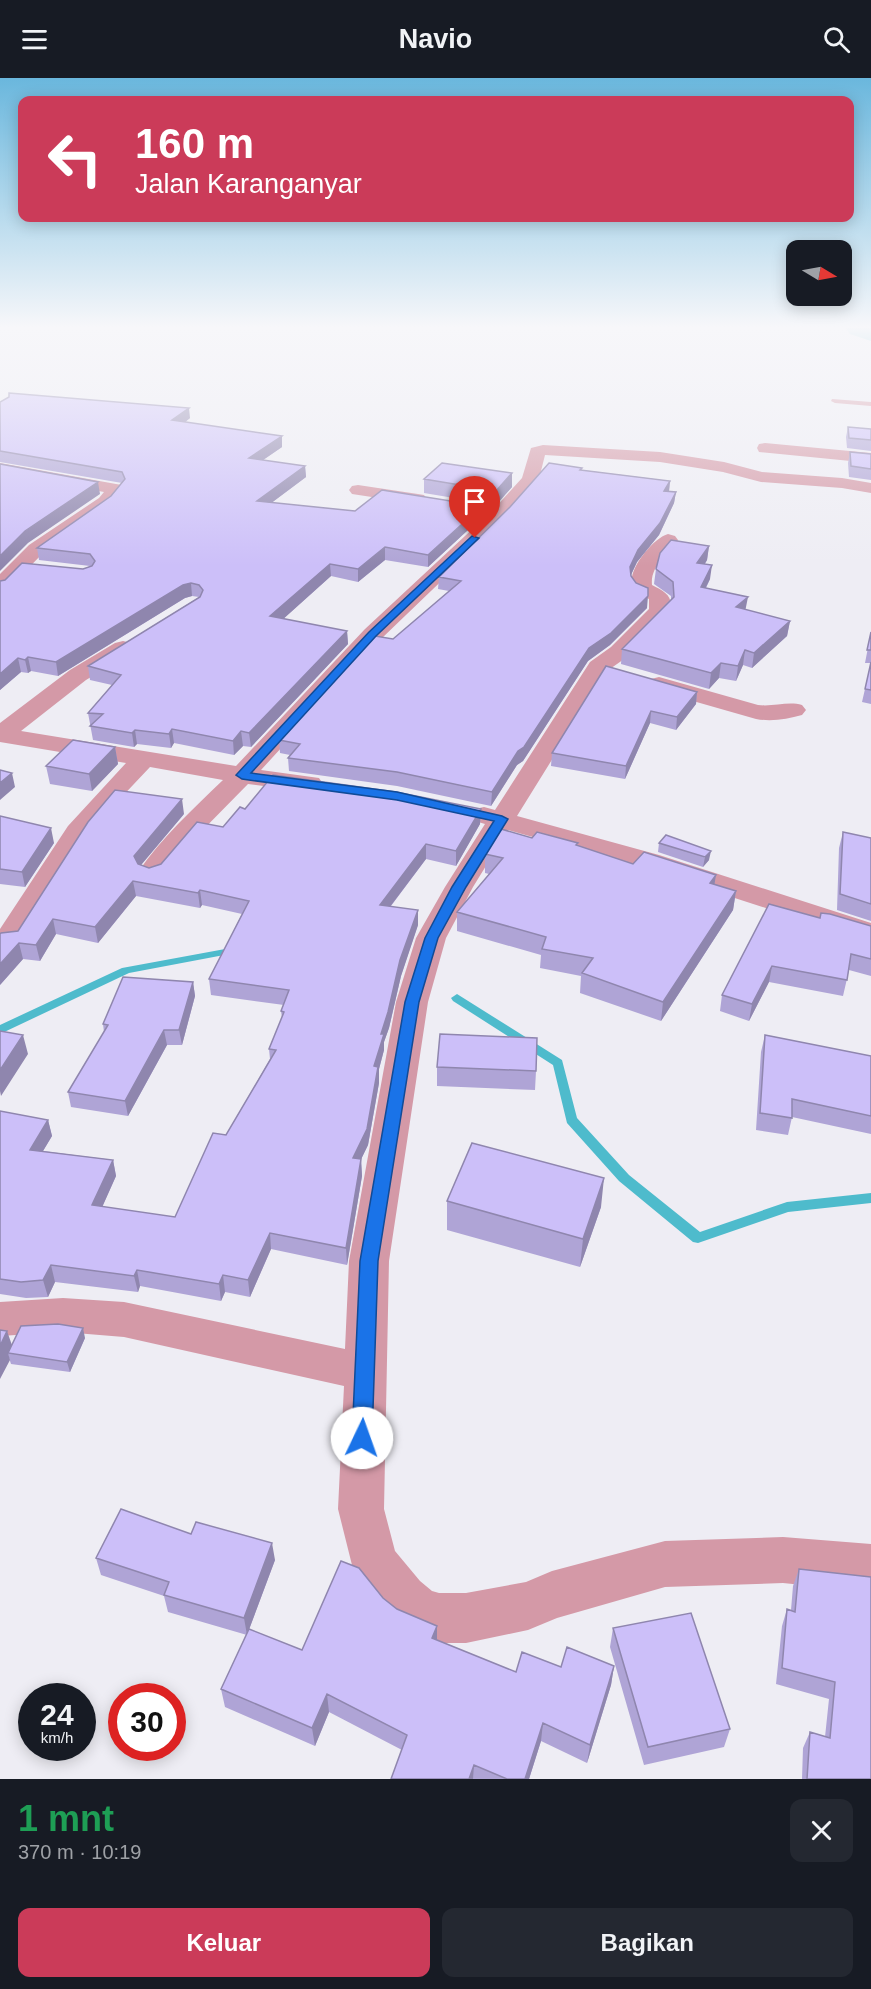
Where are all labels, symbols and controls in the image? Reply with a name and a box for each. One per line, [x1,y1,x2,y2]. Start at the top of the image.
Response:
icon: menu [18,23,51,56]
icon: search [820,23,853,56]
text: Navio [399,24,472,54]
icon: left [36,120,114,198]
text: 160 m [135,120,254,167]
text: Jalan Karanganyar [135,169,362,199]
north arrow [786,240,852,306]
map controls [786,240,852,306]
pin [449,476,500,538]
icon: arrive [458,485,491,518]
position arrow [330,1406,394,1470]
speed limit sign: 30 [108,1683,186,1761]
text: 24 [40,1698,74,1731]
text: km/h [41,1729,73,1746]
text: 1 mnt [18,1798,114,1839]
button: close [790,1799,853,1862]
text: 370 m · 10:19 [18,1841,141,1863]
button: Keluar [18,1908,430,1977]
button: Bagikan [442,1908,853,1977]

